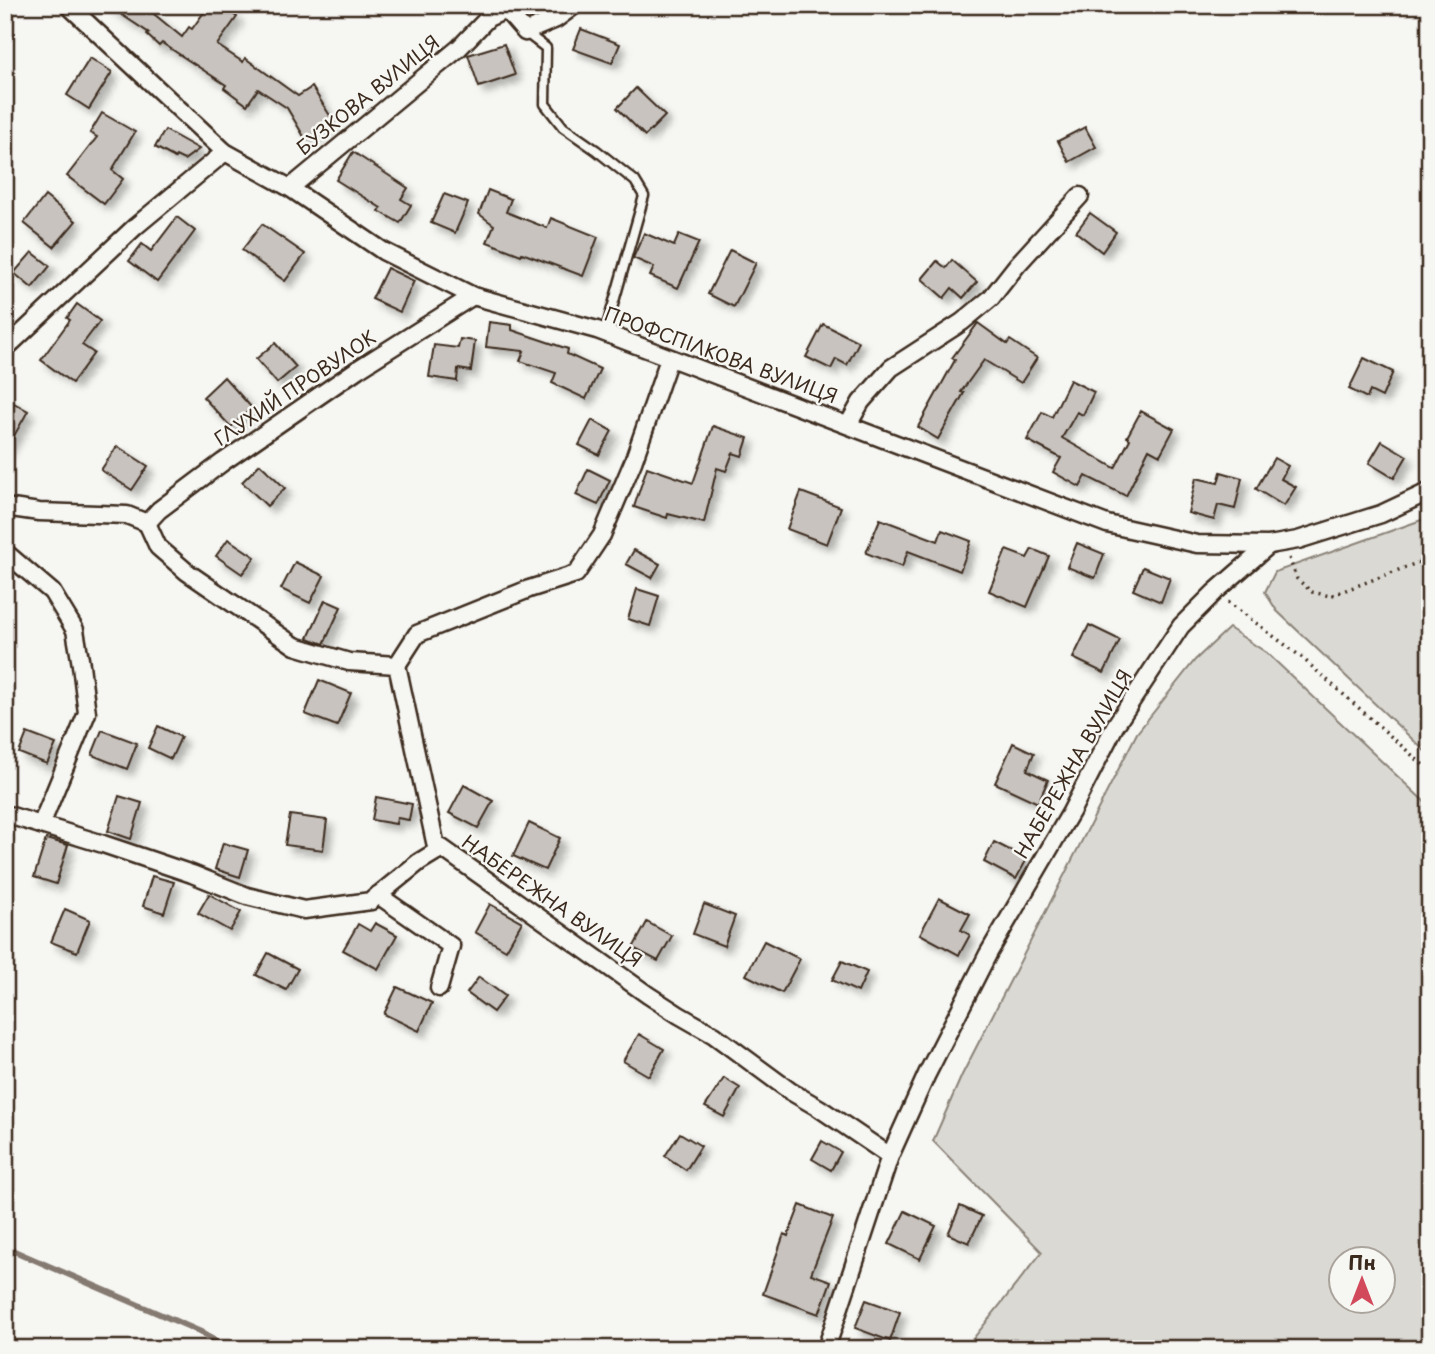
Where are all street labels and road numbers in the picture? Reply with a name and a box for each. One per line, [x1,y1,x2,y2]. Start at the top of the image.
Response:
street label: БУЗКОВА ВУЛИЦЯ [290,28,445,161]
street label: ПРОФСПІЛКОВА ВУЛИЦЯ [601,299,842,409]
street label: ГЛУХИЙ ПРОВУЛОК [208,323,381,452]
street label: НАБЕРЕЖНА ВУЛИЦЯ [1006,664,1138,863]
street label: НАБЕРЕЖНА ВУЛИЦЯ [457,827,648,973]

